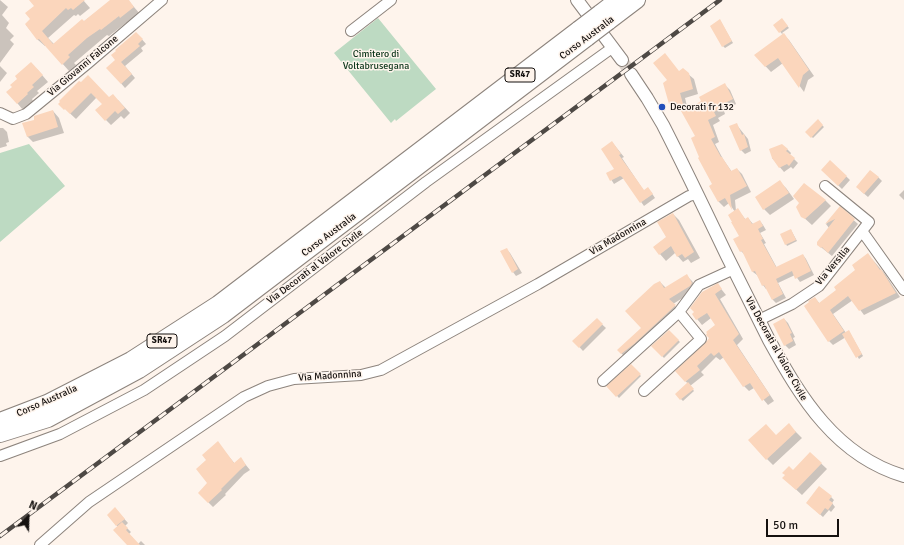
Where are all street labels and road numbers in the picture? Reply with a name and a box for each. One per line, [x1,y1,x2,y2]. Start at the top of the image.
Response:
street label: Corso Australia [557,14,617,62]
street label: Via Giovanni Falcone [45,33,121,99]
road number: SR47 [505,68,535,82]
street label: Corso Australia [299,211,359,259]
street label: Via Madonnina [588,216,648,258]
street label: Via Decorati al Valore Civile [265,227,365,307]
street label: Via Versilia [813,244,853,288]
street label: Via Decorati al Valore Civile [742,295,810,403]
road number: SR47 [147,334,177,348]
street label: Via Madonnina [298,368,362,384]
street label: Corso Australia [15,382,79,420]

